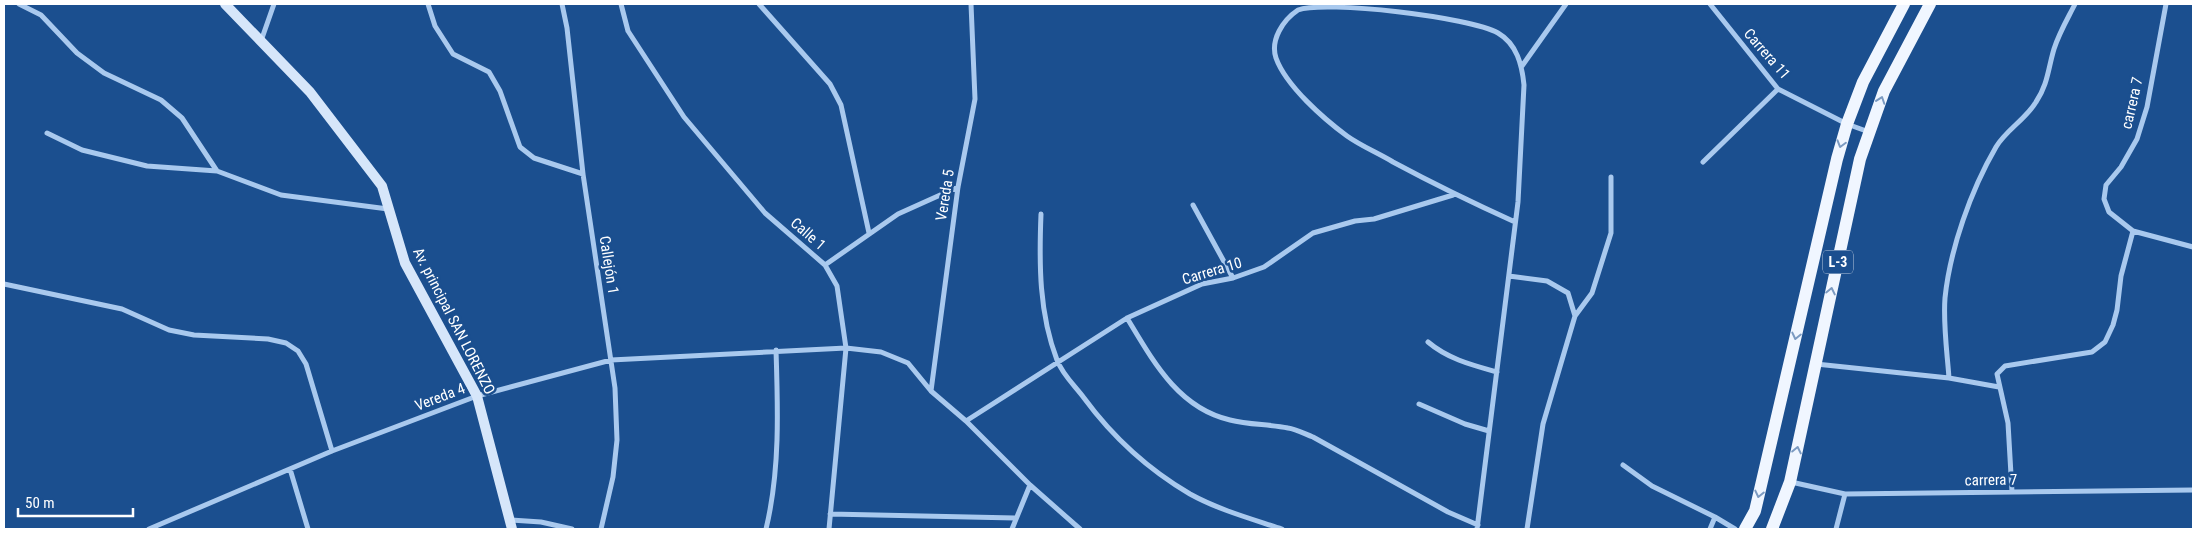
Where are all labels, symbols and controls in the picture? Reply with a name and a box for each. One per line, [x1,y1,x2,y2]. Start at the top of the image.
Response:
street label: Carrera 11 [1740,25,1794,83]
street label: carrera 7 [2117,75,2147,131]
one-way arrow [1875,96,1885,105]
one-way arrow [1837,139,1847,147]
street label: Vereda 5 [932,168,958,222]
street label: Calle 1 [787,214,829,254]
street label: Callejón 1 [596,235,622,295]
street label: Av. principal SAN LORENZO [409,245,499,397]
road number: L-3 [1823,250,1853,274]
street label: Carrera 10 [1180,253,1244,289]
one-way arrow [1826,287,1836,295]
one-way arrow [1791,331,1802,340]
street label: Vereda 4 [412,379,468,415]
one-way arrow [1791,445,1802,454]
street label: carrera 7 [1965,471,2017,489]
scale bar [18,486,132,518]
one-way arrow [1754,490,1765,499]
text: 50 m [25,494,55,512]

